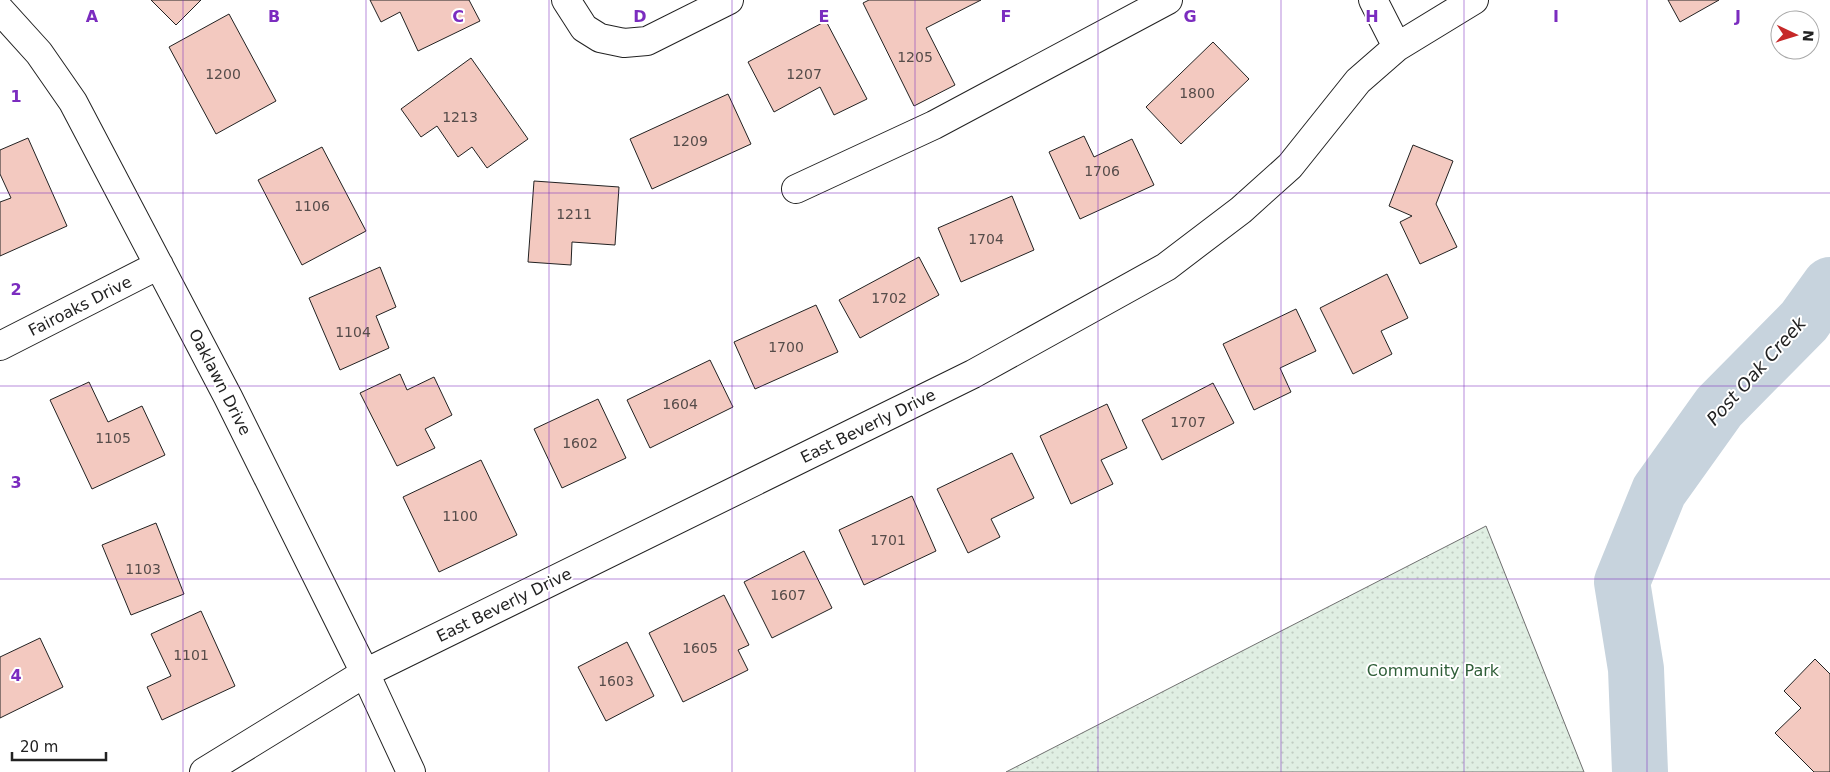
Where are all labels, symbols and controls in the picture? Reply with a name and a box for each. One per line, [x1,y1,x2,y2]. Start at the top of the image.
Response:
text: A [86,7,99,26]
text: B [268,7,280,26]
text: C [452,7,464,26]
text: D [633,7,647,26]
text: E [819,7,829,26]
text: F [1001,7,1011,26]
text: G [1183,7,1197,26]
text: H [1365,7,1379,26]
text: I [1553,7,1559,26]
text: J [1734,7,1741,26]
north arrow [1770,10,1820,60]
text: N [1800,30,1816,42]
house number: 1205 [897,49,933,65]
house number: 1200 [205,66,241,82]
house number: 1207 [786,66,822,82]
house number: 1800 [1179,85,1215,101]
text: 1 [10,87,22,106]
house number: 1213 [442,109,478,125]
house number: 1209 [672,133,708,149]
house number: 1706 [1084,163,1120,179]
house number: 1106 [294,198,330,214]
house number: 1211 [556,206,592,222]
house number: 1704 [968,231,1004,247]
street label: Fairoaks Drive [25,272,135,340]
text: 2 [10,280,22,299]
house number: 1702 [871,290,907,306]
water label: Post Oak Creek [1702,312,1811,429]
house number: 1104 [335,324,371,340]
street label: Oaklawn Drive [185,326,255,438]
house number: 1700 [768,339,804,355]
street label: East Beverly Drive [797,385,939,467]
house number: 1604 [662,396,698,412]
house number: 1707 [1170,414,1206,430]
house number: 1105 [95,430,131,446]
house number: 1602 [562,435,598,451]
text: 3 [10,473,22,492]
house number: 1100 [442,508,478,524]
house number: 1701 [870,532,906,548]
house number: 1103 [125,561,161,577]
street label: East Beverly Drive [433,564,575,646]
house number: 1607 [770,587,806,603]
house number: 1605 [682,640,718,656]
house number: 1101 [173,647,209,663]
park label: Community Park [1367,661,1500,680]
text: 4 [10,666,22,685]
house number: 1603 [598,673,634,689]
scale bar [12,730,106,762]
text: 20 m [20,738,58,756]

